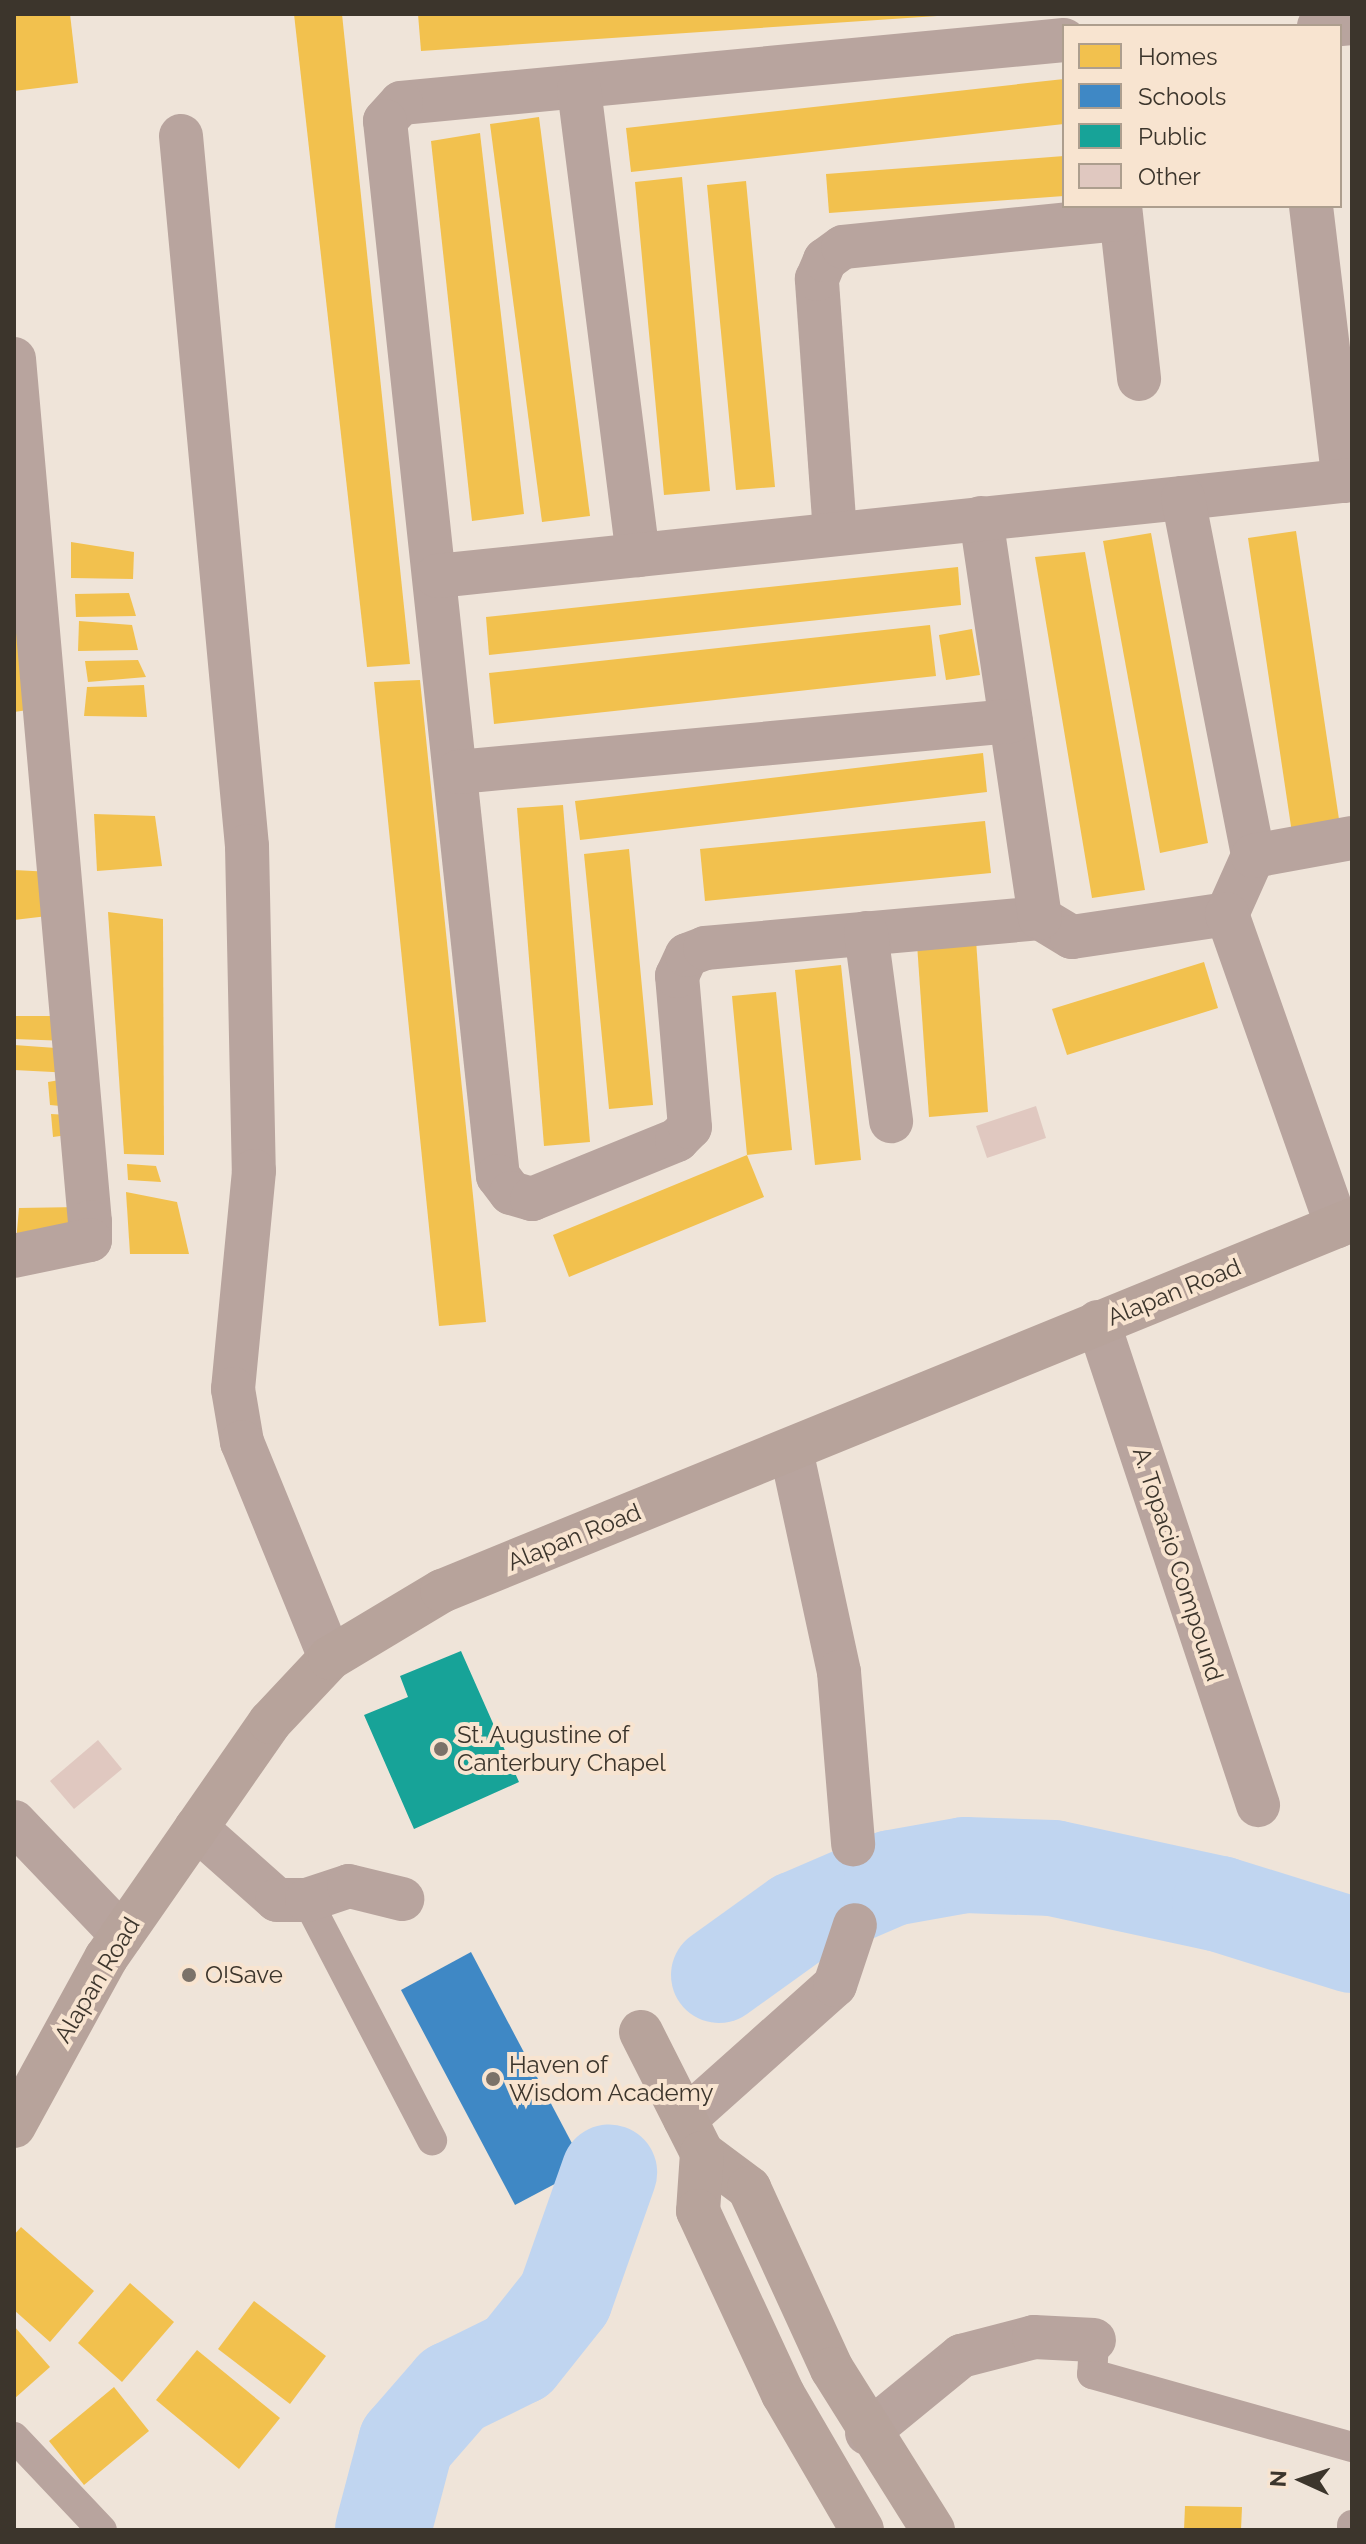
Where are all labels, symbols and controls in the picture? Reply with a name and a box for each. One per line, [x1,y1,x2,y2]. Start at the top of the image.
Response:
legend [1062,24,1342,208]
text: Homes [1138,42,1218,71]
text: Schools [1138,82,1226,111]
text: Public [1138,122,1207,151]
text: Other [1138,162,1201,191]
street label: Alapan Road [1103,1252,1245,1332]
street label: A. Topacio Compound [1126,1443,1230,1685]
street label: Alapan Road [503,1497,645,1577]
place label: St. Augustine of Canterbury Chapel [457,1721,666,1777]
marker: St. Augustine of Canterbury Chapel [432,1740,450,1758]
street label: Alapan Road [48,1912,146,2048]
place label: O!Save [205,1961,283,1989]
marker: O!Save [180,1966,198,1984]
place label: Haven of Wisdom Academy [509,2051,714,2107]
marker: Haven of Wisdom Academy [484,2070,502,2088]
north arrow [1262,2440,1342,2520]
text: N [1265,2470,1291,2488]

